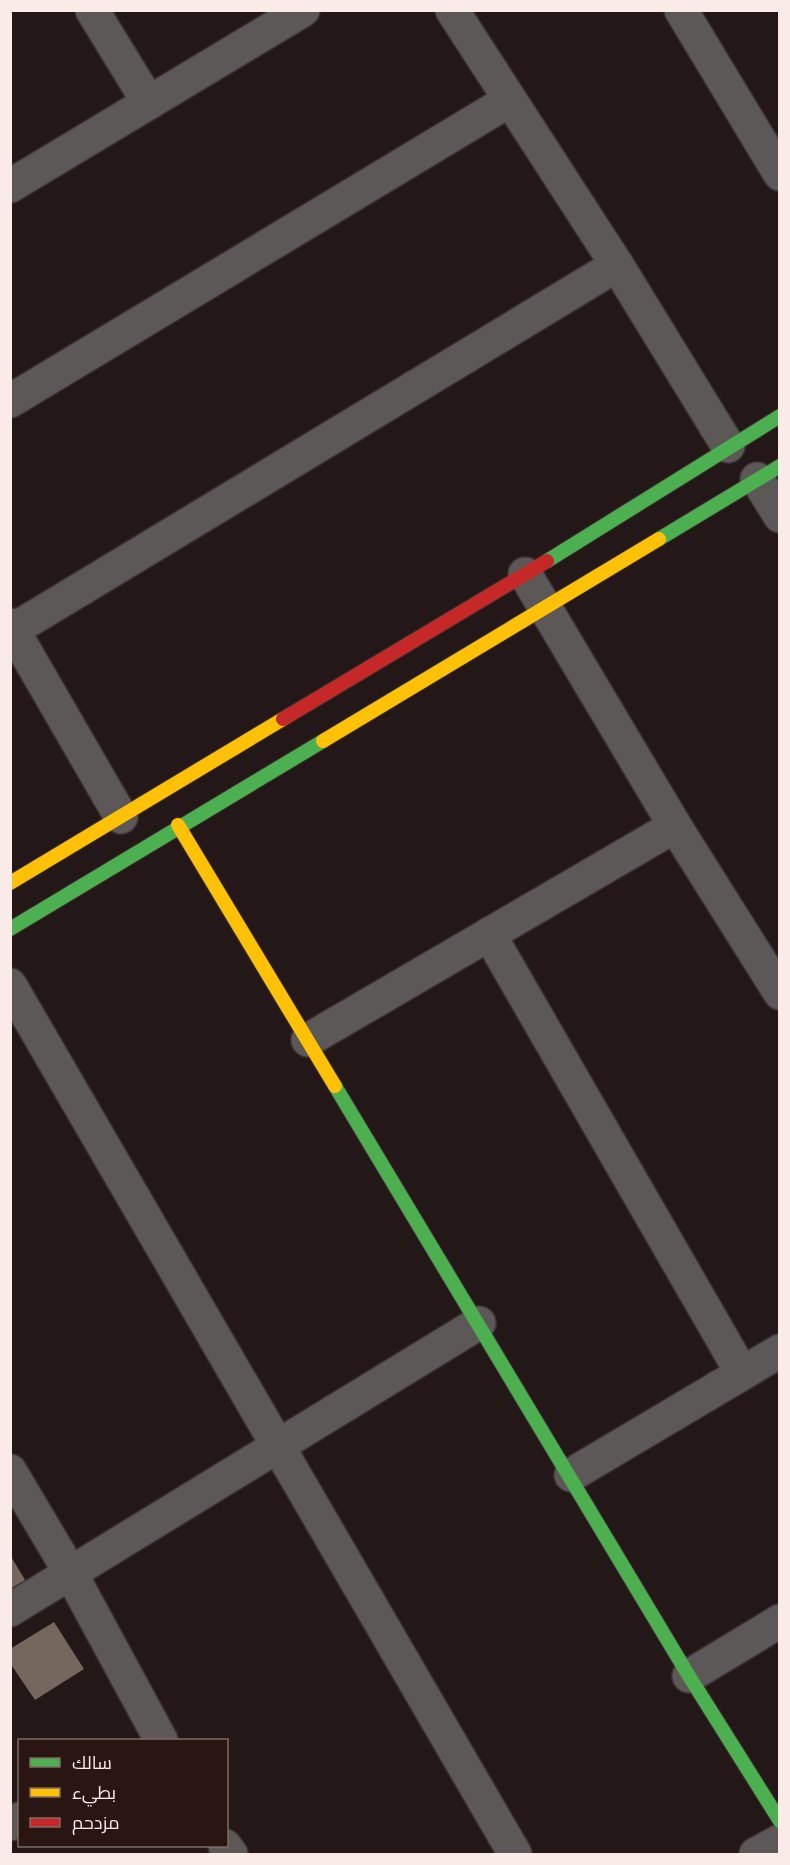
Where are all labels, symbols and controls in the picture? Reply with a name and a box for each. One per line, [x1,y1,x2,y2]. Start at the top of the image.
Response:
legend [18,1739,228,1847]
text: سالك [72,1752,112,1772]
text: بطيء [72,1782,116,1807]
text: مزدحم [72,1812,120,1835]

